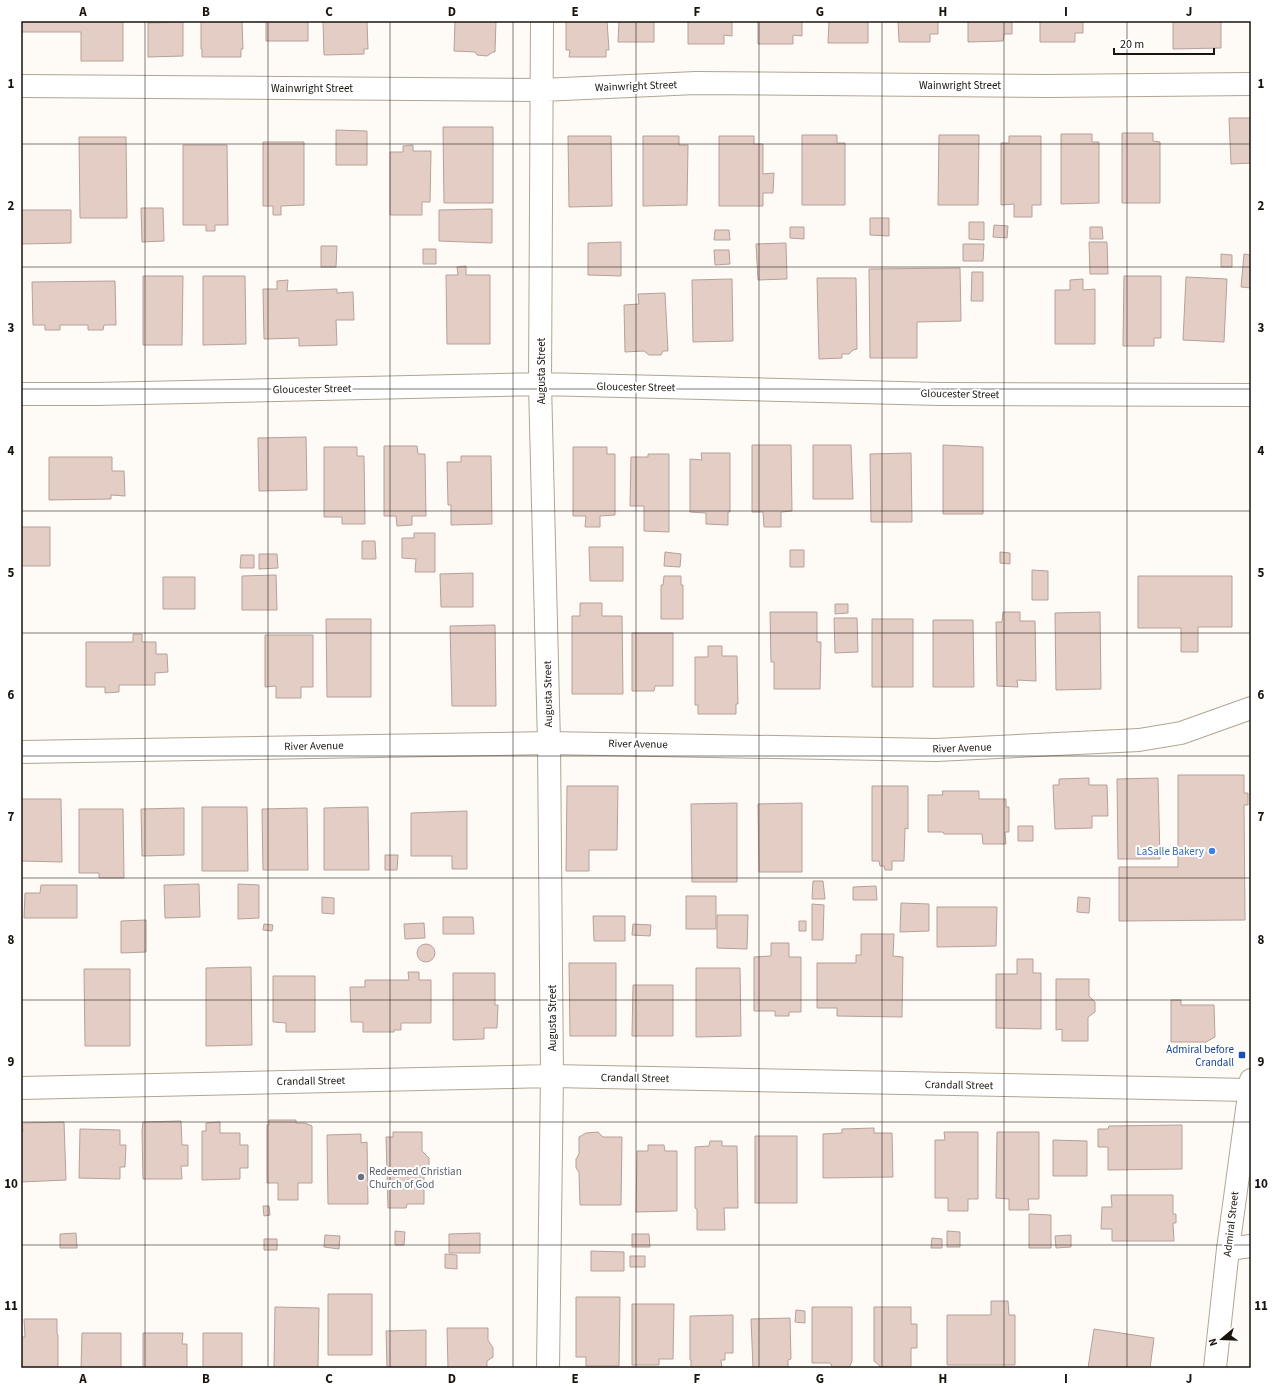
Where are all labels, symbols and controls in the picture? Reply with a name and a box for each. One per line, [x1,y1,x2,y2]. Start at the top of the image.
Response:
text: A [78,3,87,21]
text: B [202,3,210,21]
text: C [325,3,333,21]
text: D [448,3,456,21]
text: E [571,3,579,21]
text: F [694,3,701,21]
text: G [816,3,824,21]
text: H [939,3,947,21]
text: I [1064,3,1068,21]
text: J [1186,3,1192,21]
scale bar [1114,30,1214,56]
text: 20 m [1120,36,1144,53]
text: 1 [8,75,15,93]
text: 1 [1258,75,1265,93]
street label: Wainwright Street [595,77,678,95]
street label: Wainwright Street [919,78,1001,93]
street label: Wainwright Street [271,81,353,96]
text: 2 [8,197,15,215]
text: 2 [1258,197,1265,215]
text: 3 [8,319,15,337]
text: 3 [1258,319,1265,337]
street label: Augusta Street [534,337,549,404]
street label: Gloucester Street [596,379,676,395]
street label: Gloucester Street [272,381,352,397]
street label: Gloucester Street [920,386,1000,402]
text: 4 [8,442,15,460]
text: 4 [1258,442,1265,460]
text: 5 [8,564,15,582]
text: 5 [1258,564,1265,582]
street label: Augusta Street [540,660,556,727]
text: 6 [8,686,15,704]
text: 6 [1258,686,1265,704]
street label: River Avenue [608,736,668,752]
street label: River Avenue [284,738,344,754]
street label: River Avenue [932,739,993,757]
text: 7 [8,808,15,826]
text: 7 [1258,808,1265,826]
place label: LaSalle Bakery [1136,844,1204,859]
marker: LaSalle Bakery [1207,846,1217,856]
text: 8 [8,931,15,949]
text: 8 [1258,931,1265,949]
street label: Augusta Street [545,984,560,1051]
place label: Admiral before Crandall [1166,1042,1235,1070]
marker: Admiral before Crandall [1237,1050,1247,1060]
text: 9 [8,1053,15,1071]
text: 9 [1258,1053,1265,1071]
street label: Crandall Street [601,1070,670,1086]
street label: Crandall Street [277,1073,346,1089]
street label: Crandall Street [925,1077,994,1093]
place label: Redeemed Christian Church of God [369,1164,462,1192]
marker: Redeemed Christian Church of God [356,1172,366,1182]
text: 10 [4,1175,18,1193]
text: 10 [1254,1175,1268,1193]
street label: Admiral Street [1220,1190,1242,1257]
text: 11 [4,1297,18,1315]
text: 11 [1254,1297,1268,1315]
north arrow [1202,1319,1242,1359]
text: N [1205,1336,1221,1348]
text: A [78,1370,87,1388]
text: B [202,1370,210,1388]
text: C [325,1370,333,1388]
text: D [448,1370,456,1388]
text: E [571,1370,579,1388]
text: F [694,1370,701,1388]
text: G [816,1370,824,1388]
text: H [939,1370,947,1388]
text: I [1064,1370,1068,1388]
text: J [1186,1370,1192,1388]

